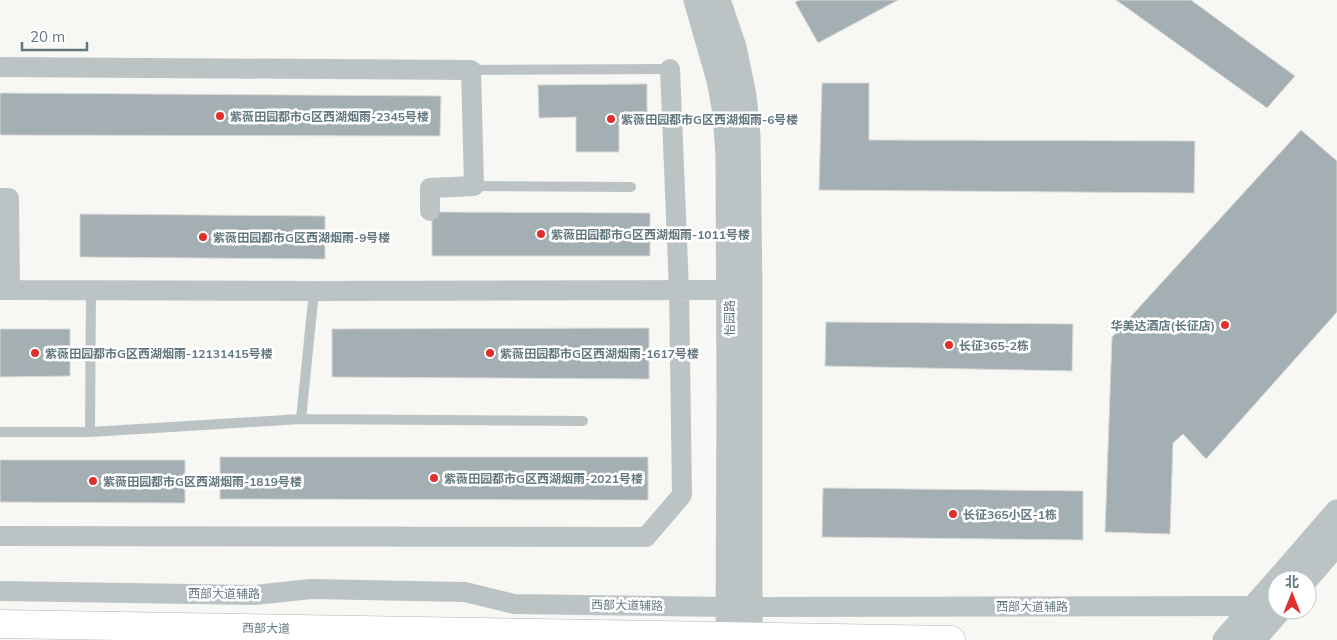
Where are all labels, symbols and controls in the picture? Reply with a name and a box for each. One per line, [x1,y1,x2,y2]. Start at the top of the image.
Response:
scale bar [22,20,88,52]
text: 20 m [30,27,65,46]
place label: 紫薇田园都市G区西湖烟雨-2345号楼 [230,109,429,124]
marker: 紫薇田园都市G区西湖烟雨-2345号楼 [214,110,226,122]
place label: 紫薇田园都市G区西湖烟雨-6号楼 [621,112,798,127]
marker: 紫薇田园都市G区西湖烟雨-6号楼 [605,113,617,125]
place label: 紫薇田园都市G区西湖烟雨-1011号楼 [551,227,750,242]
marker: 紫薇田园都市G区西湖烟雨-1011号楼 [535,228,547,240]
place label: 紫薇田园都市G区西湖烟雨-9号楼 [213,230,390,245]
marker: 紫薇田园都市G区西湖烟雨-9号楼 [197,231,209,243]
street label: 怡园路 [722,300,737,336]
place label: 华美达酒店(长征店) [1110,318,1215,333]
marker: 华美达酒店(长征店) [1219,319,1231,331]
place label: 长征365-2栋 [959,338,1029,353]
marker: 长征365-2栋 [943,339,955,351]
place label: 紫薇田园都市G区西湖烟雨-12131415号楼 [45,346,273,361]
place label: 紫薇田园都市G区西湖烟雨-1617号楼 [500,346,699,361]
marker: 紫薇田园都市G区西湖烟雨-12131415号楼 [29,347,41,359]
marker: 紫薇田园都市G区西湖烟雨-1617号楼 [484,347,496,359]
place label: 紫薇田园都市G区西湖烟雨-2021号楼 [444,471,643,486]
marker: 紫薇田园都市G区西湖烟雨-2021号楼 [428,472,440,484]
place label: 紫薇田园都市G区西湖烟雨-1819号楼 [103,474,302,489]
marker: 紫薇田园都市G区西湖烟雨-1819号楼 [87,475,99,487]
place label: 长征365小区-1栋 [963,507,1057,522]
marker: 长征365小区-1栋 [947,508,959,520]
north arrow [1267,570,1317,620]
text: 北 [1285,573,1299,591]
street label: 西部大道辅路 [188,586,260,601]
street label: 西部大道辅路 [591,597,663,613]
street label: 西部大道辅路 [996,599,1068,614]
street label: 西部大道 [242,620,290,636]

